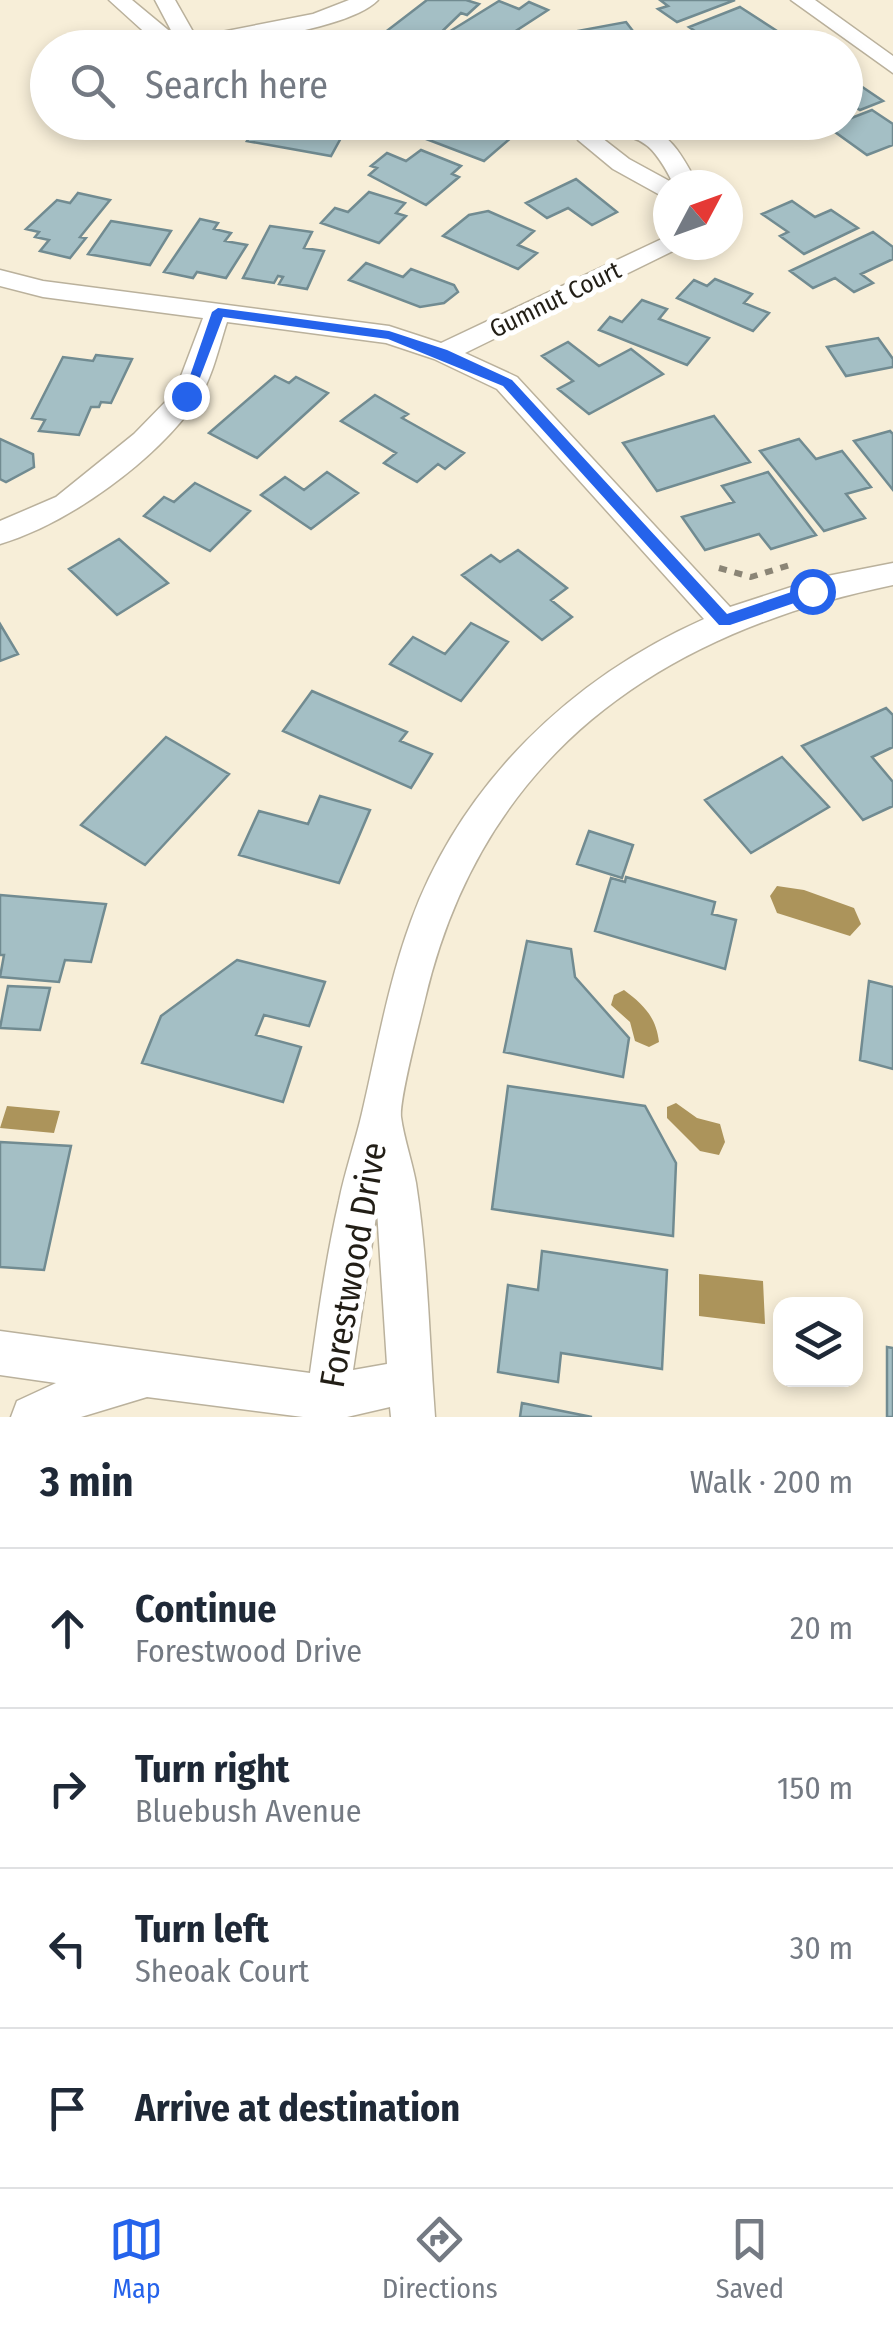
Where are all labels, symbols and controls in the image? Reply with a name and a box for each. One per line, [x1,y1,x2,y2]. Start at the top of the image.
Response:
search box [30,30,863,140]
icon: search [65,58,120,113]
text: Search here [145,62,328,108]
north arrow [653,170,743,260]
street label: Gumnut Court [485,255,627,345]
route end [164,374,210,420]
route start [790,569,836,615]
street label: Forestwood Drive [311,1139,395,1391]
map controls [773,1297,863,1387]
button: layers [773,1297,863,1387]
text: 3 min [40,1457,134,1507]
text: Walk · 200 m [690,1463,853,1501]
text: Continue [135,1586,276,1632]
icon: ahead [40,1601,95,1656]
text: 20 m [790,1609,853,1647]
text: Forestwood Drive [135,1632,362,1670]
text: Turn right [135,1746,289,1792]
icon: right [40,1761,95,1816]
text: 150 m [777,1769,853,1807]
text: Bluebush Avenue [135,1792,361,1830]
text: Turn left [135,1906,269,1952]
icon: left [40,1921,95,1976]
text: 30 m [790,1929,853,1967]
text: Sheoak Court [135,1952,309,1990]
icon: arrive [40,2081,95,2136]
text: Arrive at destination [135,2085,460,2131]
tab: Map [109,2212,164,2305]
tab: Directions [382,2212,498,2305]
tab: Saved [716,2212,784,2305]

